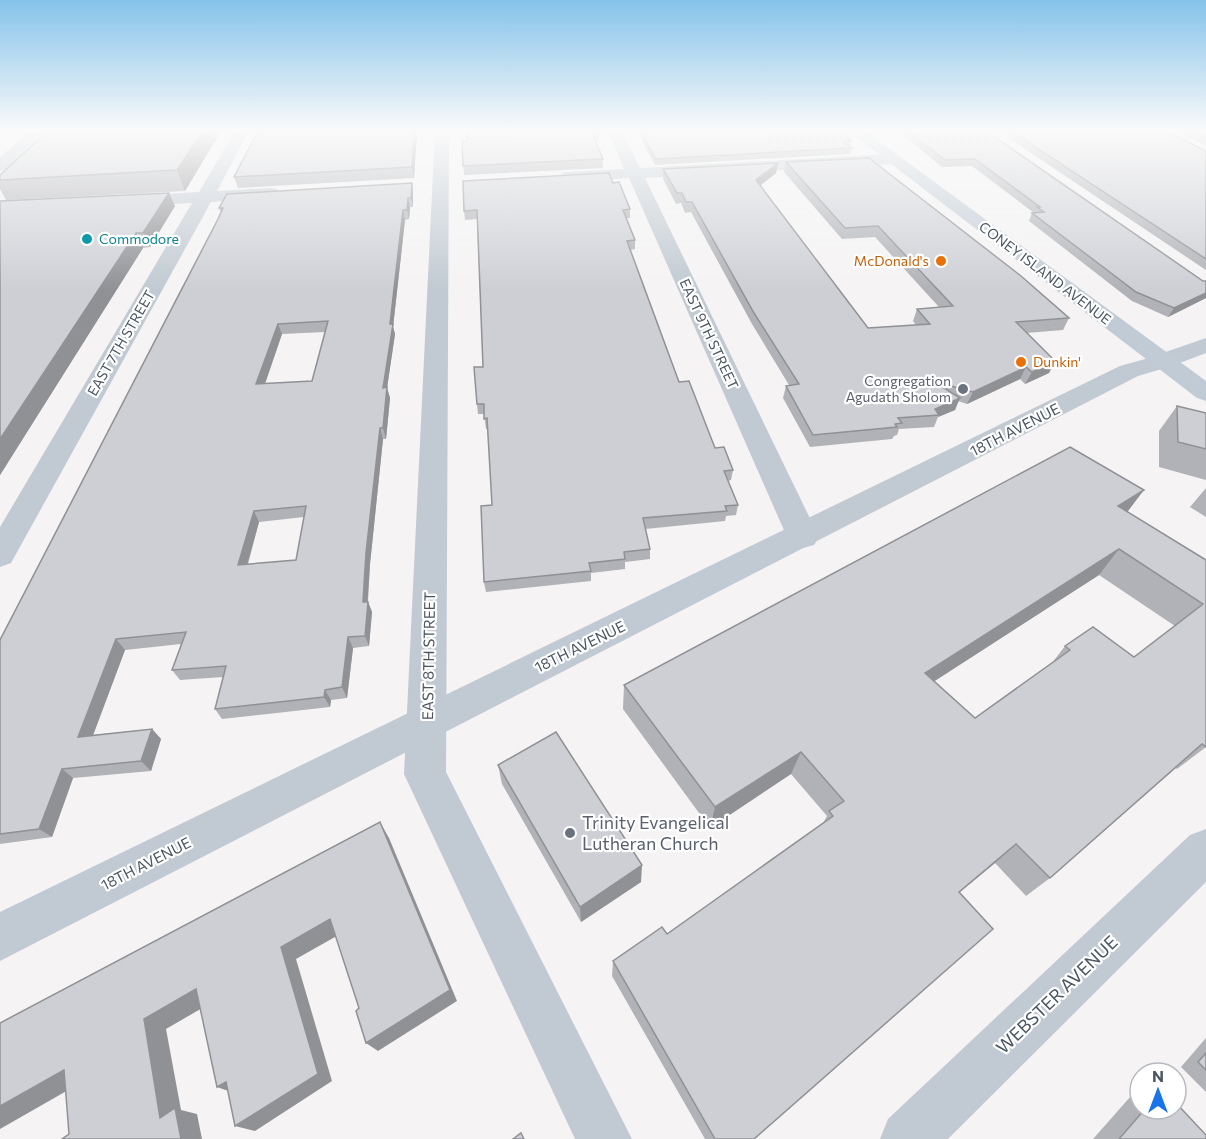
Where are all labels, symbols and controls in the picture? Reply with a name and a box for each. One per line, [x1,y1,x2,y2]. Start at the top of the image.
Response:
street label: CONEY ISLAND AVENUE [976,217,1115,328]
place label: Commodore [99,230,179,247]
marker: Commodore [80,232,94,246]
place label: McDonald's [854,252,929,269]
marker: McDonald's [934,254,948,268]
street label: EAST 9TH STREET [676,276,742,392]
street label: EAST 7TH STREET [83,287,158,399]
place label: Dunkin' [1033,353,1081,370]
marker: Dunkin' [1014,355,1028,369]
place label: Congregation Agudath Sholom [846,372,951,405]
marker: Congregation Agudath Sholom [956,382,970,396]
street label: 18TH AVENUE [967,399,1063,459]
street label: EAST 8TH STREET [418,591,438,720]
street label: 18TH AVENUE [531,616,628,676]
place label: Trinity Evangelical Lutheran Church [582,811,729,854]
marker: Trinity Evangelical Lutheran Church [563,826,577,840]
street label: 18TH AVENUE [98,833,194,893]
street label: WEBSTER AVENUE [991,931,1122,1058]
north arrow [1128,1061,1188,1121]
text: N [1152,1066,1164,1085]

